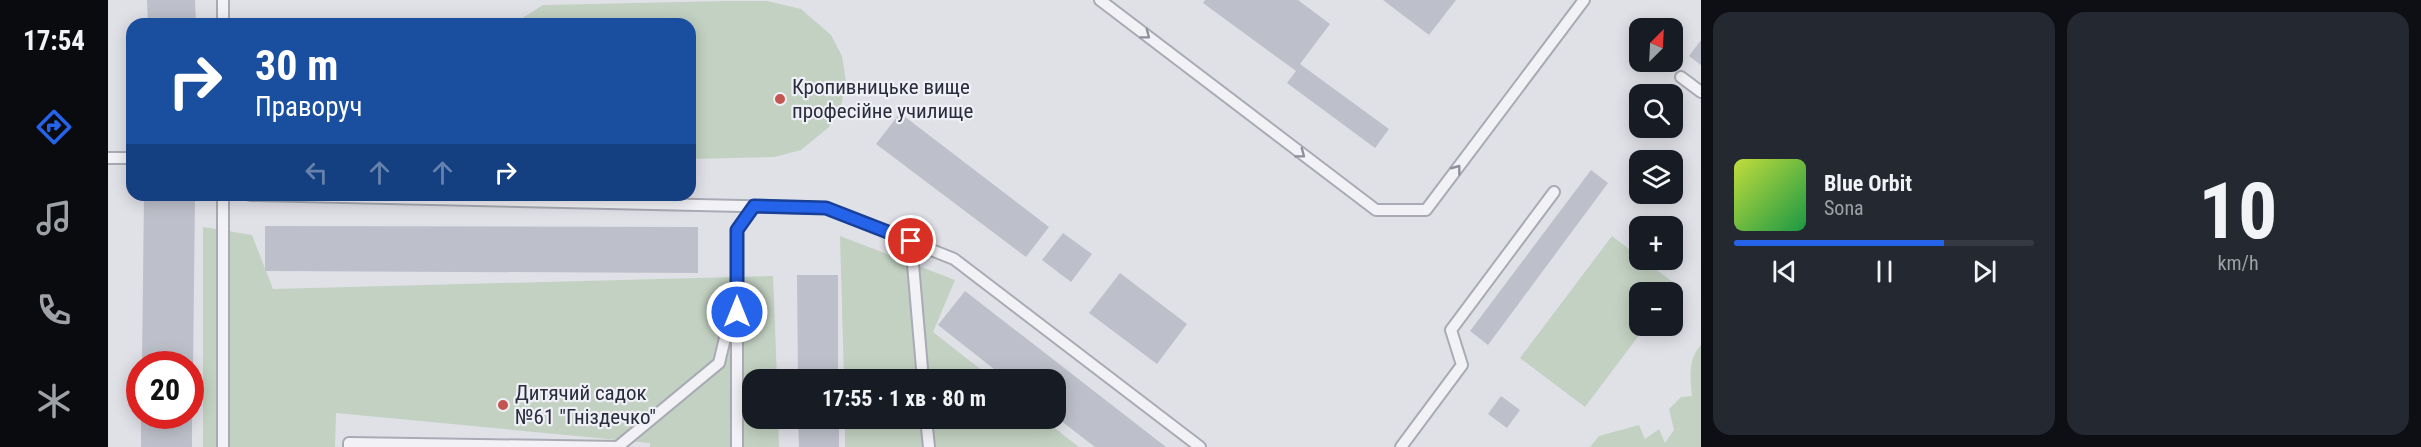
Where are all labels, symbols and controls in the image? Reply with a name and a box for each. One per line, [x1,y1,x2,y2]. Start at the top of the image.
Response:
north arrow [1629,18,1683,72]
map controls [1629,18,1683,336]
text: 17:54 [23,25,85,57]
one-way arrow [1140,28,1151,39]
text: 30 m [255,41,338,90]
icon: right [156,42,234,120]
place label: Кропивницьке вище професійне училище [792,75,973,123]
button: search [1629,84,1683,138]
text: Праворуч [255,91,363,123]
marker: Кропивницьке вище професійне училище [773,92,787,106]
icon: directions [33,106,75,148]
one-way arrow [1295,146,1306,157]
button: layers [1629,150,1683,204]
icon: left [300,156,333,189]
icon: ahead [363,156,396,189]
icon: ahead [426,156,459,189]
icon: right [489,156,522,189]
one-way arrow [1449,164,1460,175]
text: 10 [2199,166,2277,257]
text: Blue Orbit [1824,171,1912,196]
text: Sona [1824,196,1864,220]
icon: music [33,197,75,239]
pin [885,215,936,266]
button: + [1629,216,1683,270]
icon: arrive [894,224,927,257]
text: km/h [2217,251,2259,275]
icon: previous [1768,255,1801,288]
icon: pause [1868,255,1901,288]
icon: next [1968,255,2001,288]
position arrow [705,280,769,344]
button: − [1629,282,1683,336]
icon: phone [33,289,75,331]
speed limit sign: 20 [126,351,204,429]
icon: climate [33,380,75,422]
place label: Дитячий садок №61 "Гніздечко" [515,381,656,429]
text: 17:55 · 1 хв · 80 m [822,386,986,411]
marker: Дитячий садок №61 "Гніздечко" [496,398,510,412]

